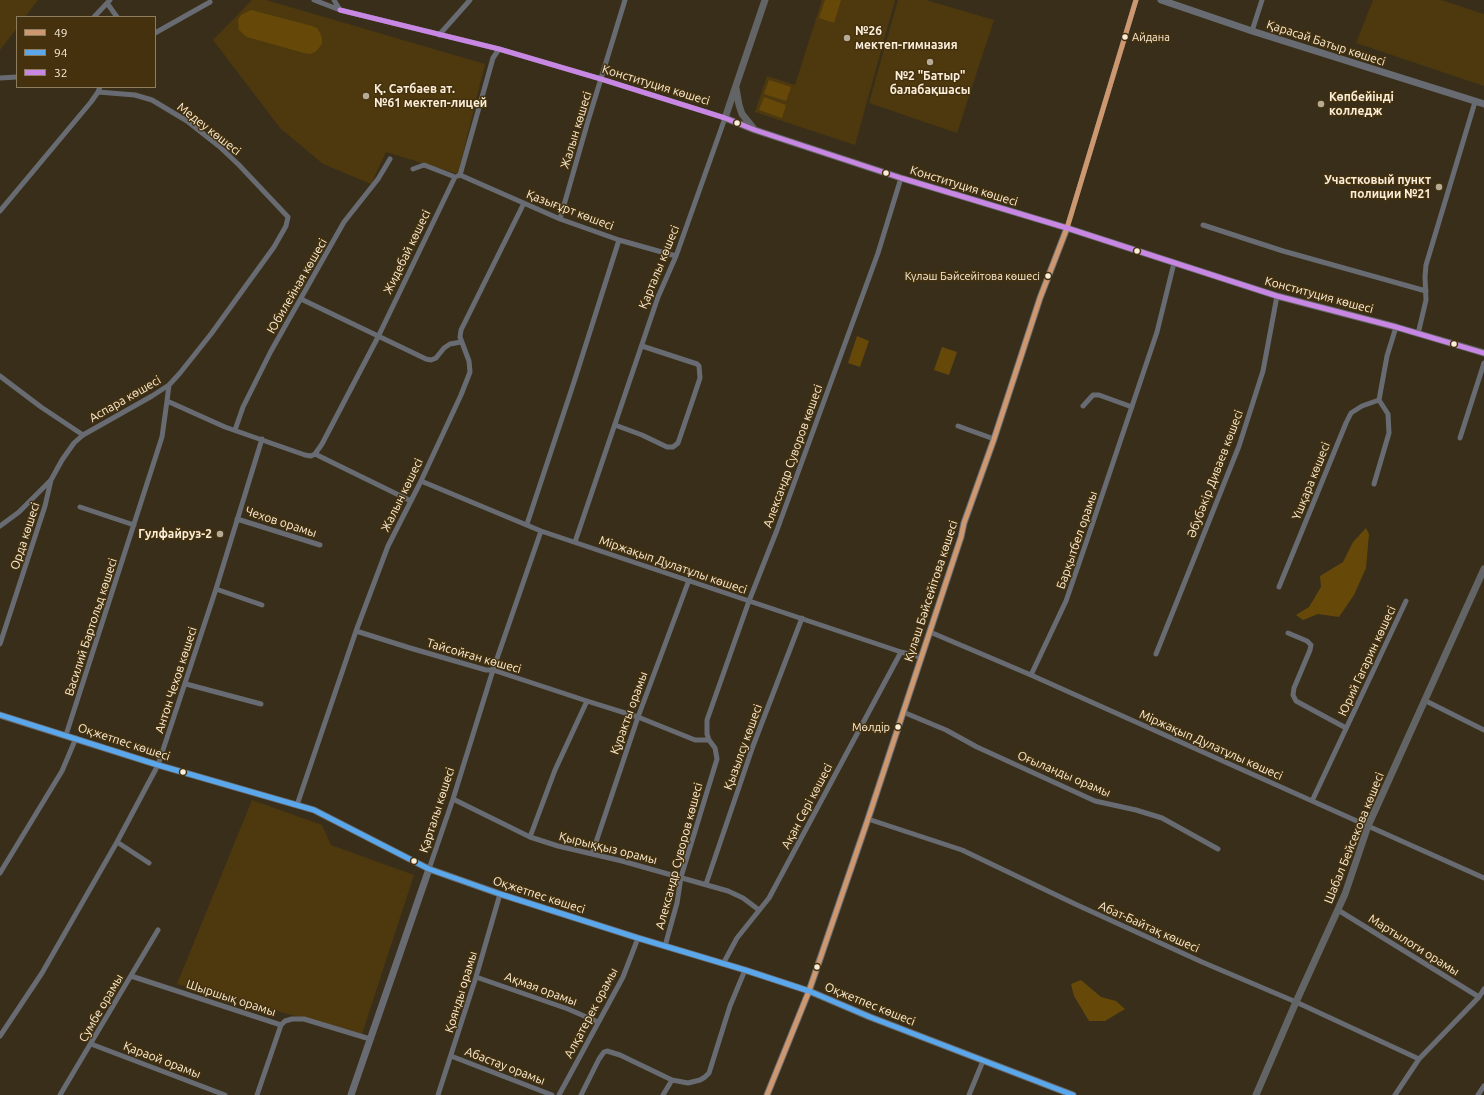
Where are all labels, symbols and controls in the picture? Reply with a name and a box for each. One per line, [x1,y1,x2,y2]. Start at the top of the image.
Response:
legend [16,16,156,88]
street label: Қарасай Батыр көшесі [1265,17,1387,69]
place label: №26 мектеп-гимназия [855,24,958,52]
text: 49 [54,26,68,39]
place label: Айдана [1132,30,1170,44]
marker: Айдана [1120,32,1130,42]
marker: №26 мектеп-гимназия [842,33,852,43]
text: 94 [54,46,68,59]
marker: №2 "Батыр" балабақшасы [925,57,935,67]
street label: Конституция көшесі [600,62,712,108]
text: 32 [54,66,68,79]
place label: №2 "Батыр" балабақшасы [890,69,970,97]
place label: Қ. Сәтбаев ат. №61 мектеп-лицей [374,82,487,110]
street label: Жалын көшесі [557,90,595,170]
place label: Көпбейінді колледж [1329,90,1394,118]
marker: Қ. Сәтбаев ат. №61 мектеп-лицей [361,91,371,101]
marker: Көпбейінді колледж [1316,99,1326,109]
street label: Медеу көшесі [174,100,244,158]
unlabelled marker [732,118,742,128]
street label: Конституция көшесі [908,163,1020,209]
unlabelled marker [881,168,891,178]
place label: Участковый пункт полиции №21 [1324,173,1431,201]
marker: Участковый пункт полиции №21 [1434,182,1444,192]
street label: Қазығұрт көшесі [524,187,616,233]
street label: Жидебай көшесі [380,208,434,296]
street label: Қарталы көшесі [636,223,682,311]
street label: Юбилейная көшесі [264,236,330,336]
unlabelled marker [1132,246,1142,256]
place label: Күләш Бәйсейітова көшесі [905,269,1040,283]
marker: Күләш Бәйсейітова көшесі [1043,271,1053,281]
street label: Конституция көшесі [1263,274,1375,316]
unlabelled marker [1449,339,1459,349]
street label: Аспара көшесі [87,373,163,425]
street label: Александр Суворов көшесі [760,382,826,530]
street label: Әбубәкір Диваев көшесі [1184,408,1246,540]
street label: Үшқара көшесі [1289,440,1333,522]
street label: Жалын көшесі [378,456,426,534]
street label: Барқытбел орамы [1053,489,1101,591]
street label: Орда көшесі [7,500,43,572]
street label: Чехов орамы [244,504,318,540]
street label: Күләш Бәйсейітова көшесі [901,519,961,663]
place label: Гулфайруз-2 [138,527,212,541]
marker: Гулфайруз-2 [215,529,225,539]
street label: Міржақып Дулатұлы көшесі [597,533,749,597]
street label: Василий Бартольд көшесі [62,556,120,698]
street label: Юрий Гагарин көшесі [1335,604,1399,718]
street label: Антон Чехов көшесі [152,625,200,735]
street label: Тайсойған көшесі [425,636,523,676]
street label: Қуракты орамы [607,670,651,756]
street label: Қызылсу көшесі [721,702,765,792]
street label: Міржақып Дулатұлы көшесі [1137,707,1285,783]
street label: Оқжетпес көшесі [76,720,172,764]
place label: Мөлдiр [852,720,890,734]
marker: Мөлдiр [893,722,903,732]
street label: Оғыланды орамы [1015,748,1113,800]
street label: Ақан Сері көшесі [778,761,836,851]
street label: Қарталы көшесі [416,766,458,854]
unlabelled marker [178,767,188,777]
street label: Шабал Бейсекова көшесі [1321,770,1387,906]
street label: Александр Суворов көшесі [652,781,706,931]
street label: Қырыққыз орамы [557,829,659,867]
unlabelled marker [409,856,419,866]
street label: Оқжетпес көшесі [491,873,587,917]
street label: Абат-Байтақ көшесі [1096,898,1202,956]
street label: Мартылоги орамы [1366,911,1462,979]
street label: Қоянды орамы [442,949,480,1035]
unlabelled marker [812,962,822,972]
street label: Алқатерек орамы [561,965,621,1061]
street label: Ақмая орамы [503,969,579,1009]
street label: Сумбе орамы [76,971,126,1045]
street label: Шыршық орамы [184,977,278,1019]
street label: Оқжетпес көшесі [823,979,917,1029]
street label: Қараой орамы [121,1039,203,1081]
street label: Абастау орамы [463,1044,547,1088]

